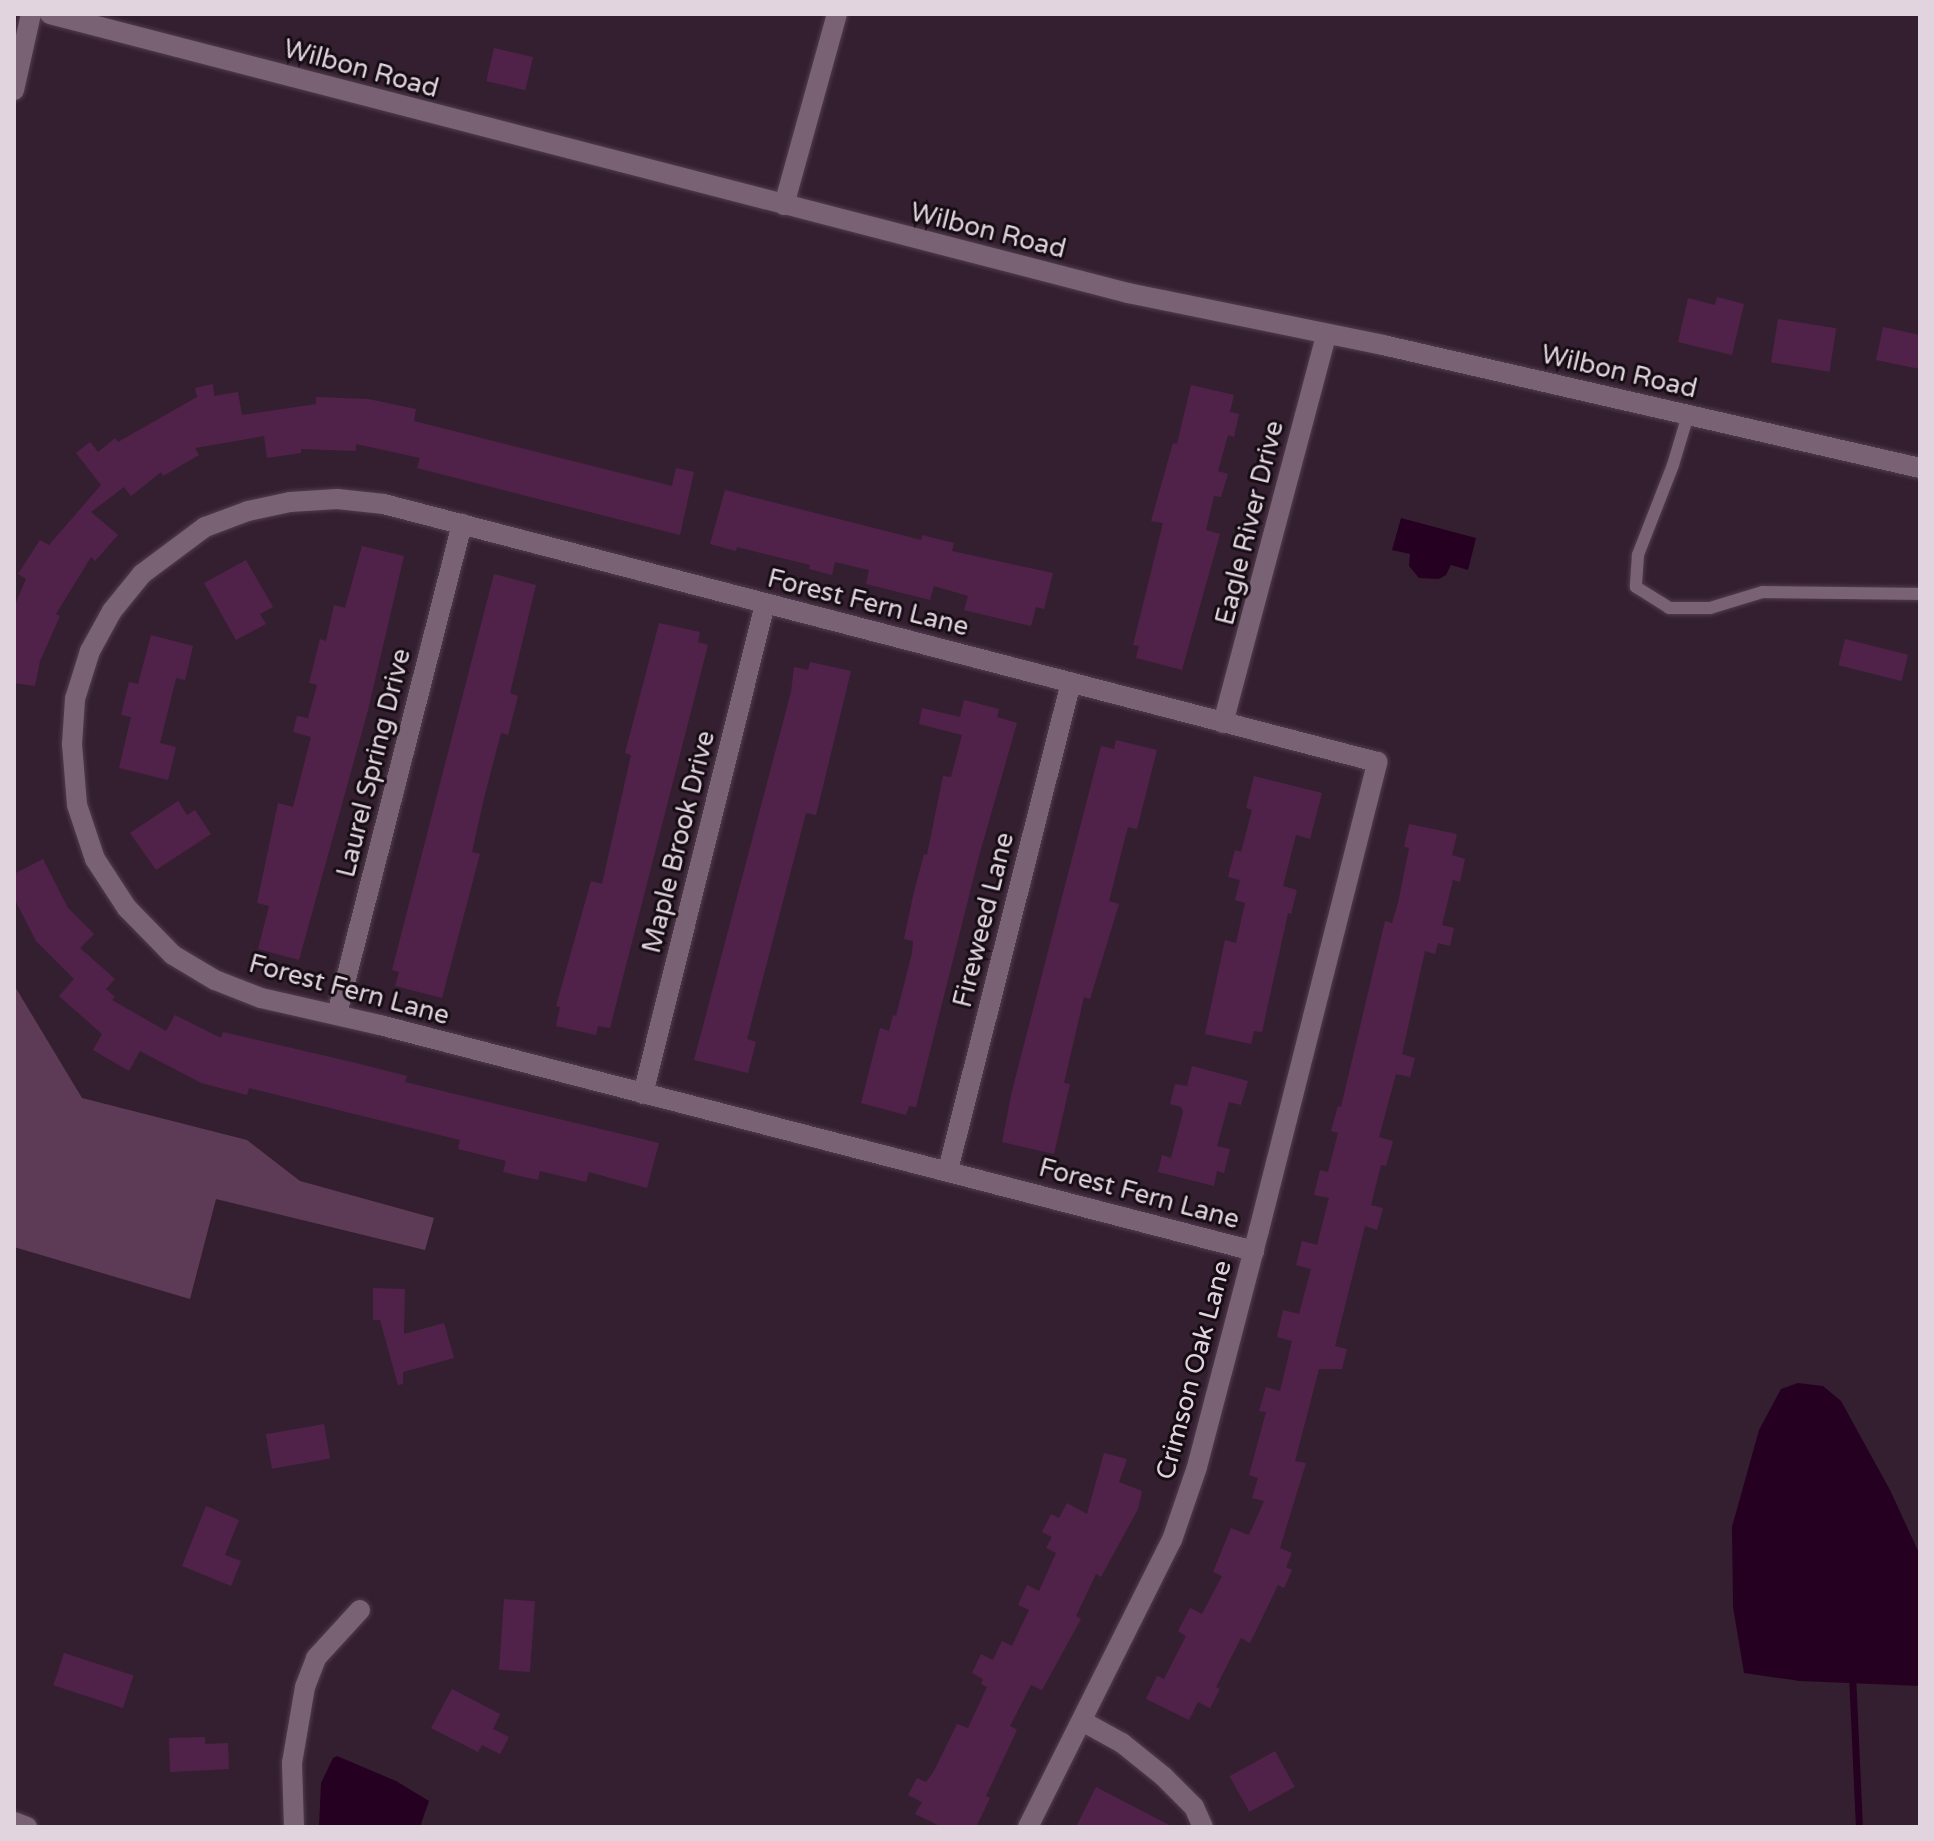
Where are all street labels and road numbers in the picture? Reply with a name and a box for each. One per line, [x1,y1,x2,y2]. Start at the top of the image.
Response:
street label: Wilbon Road [280,33,442,105]
street label: Wilbon Road [907,197,1069,265]
street label: Wilbon Road [1538,339,1700,405]
street label: Eagle River Drive [1210,418,1290,628]
street label: Forest Fern Lane [764,563,972,643]
street label: Laurel Spring Drive [330,645,418,881]
street label: Maple Brook Drive [636,728,722,956]
street label: Fireweed Lane [947,829,1021,1011]
street label: Forest Fern Lane [245,948,453,1032]
street label: Forest Fern Lane [1035,1152,1243,1236]
street label: Crimson Oak Lane [1150,1257,1238,1483]

